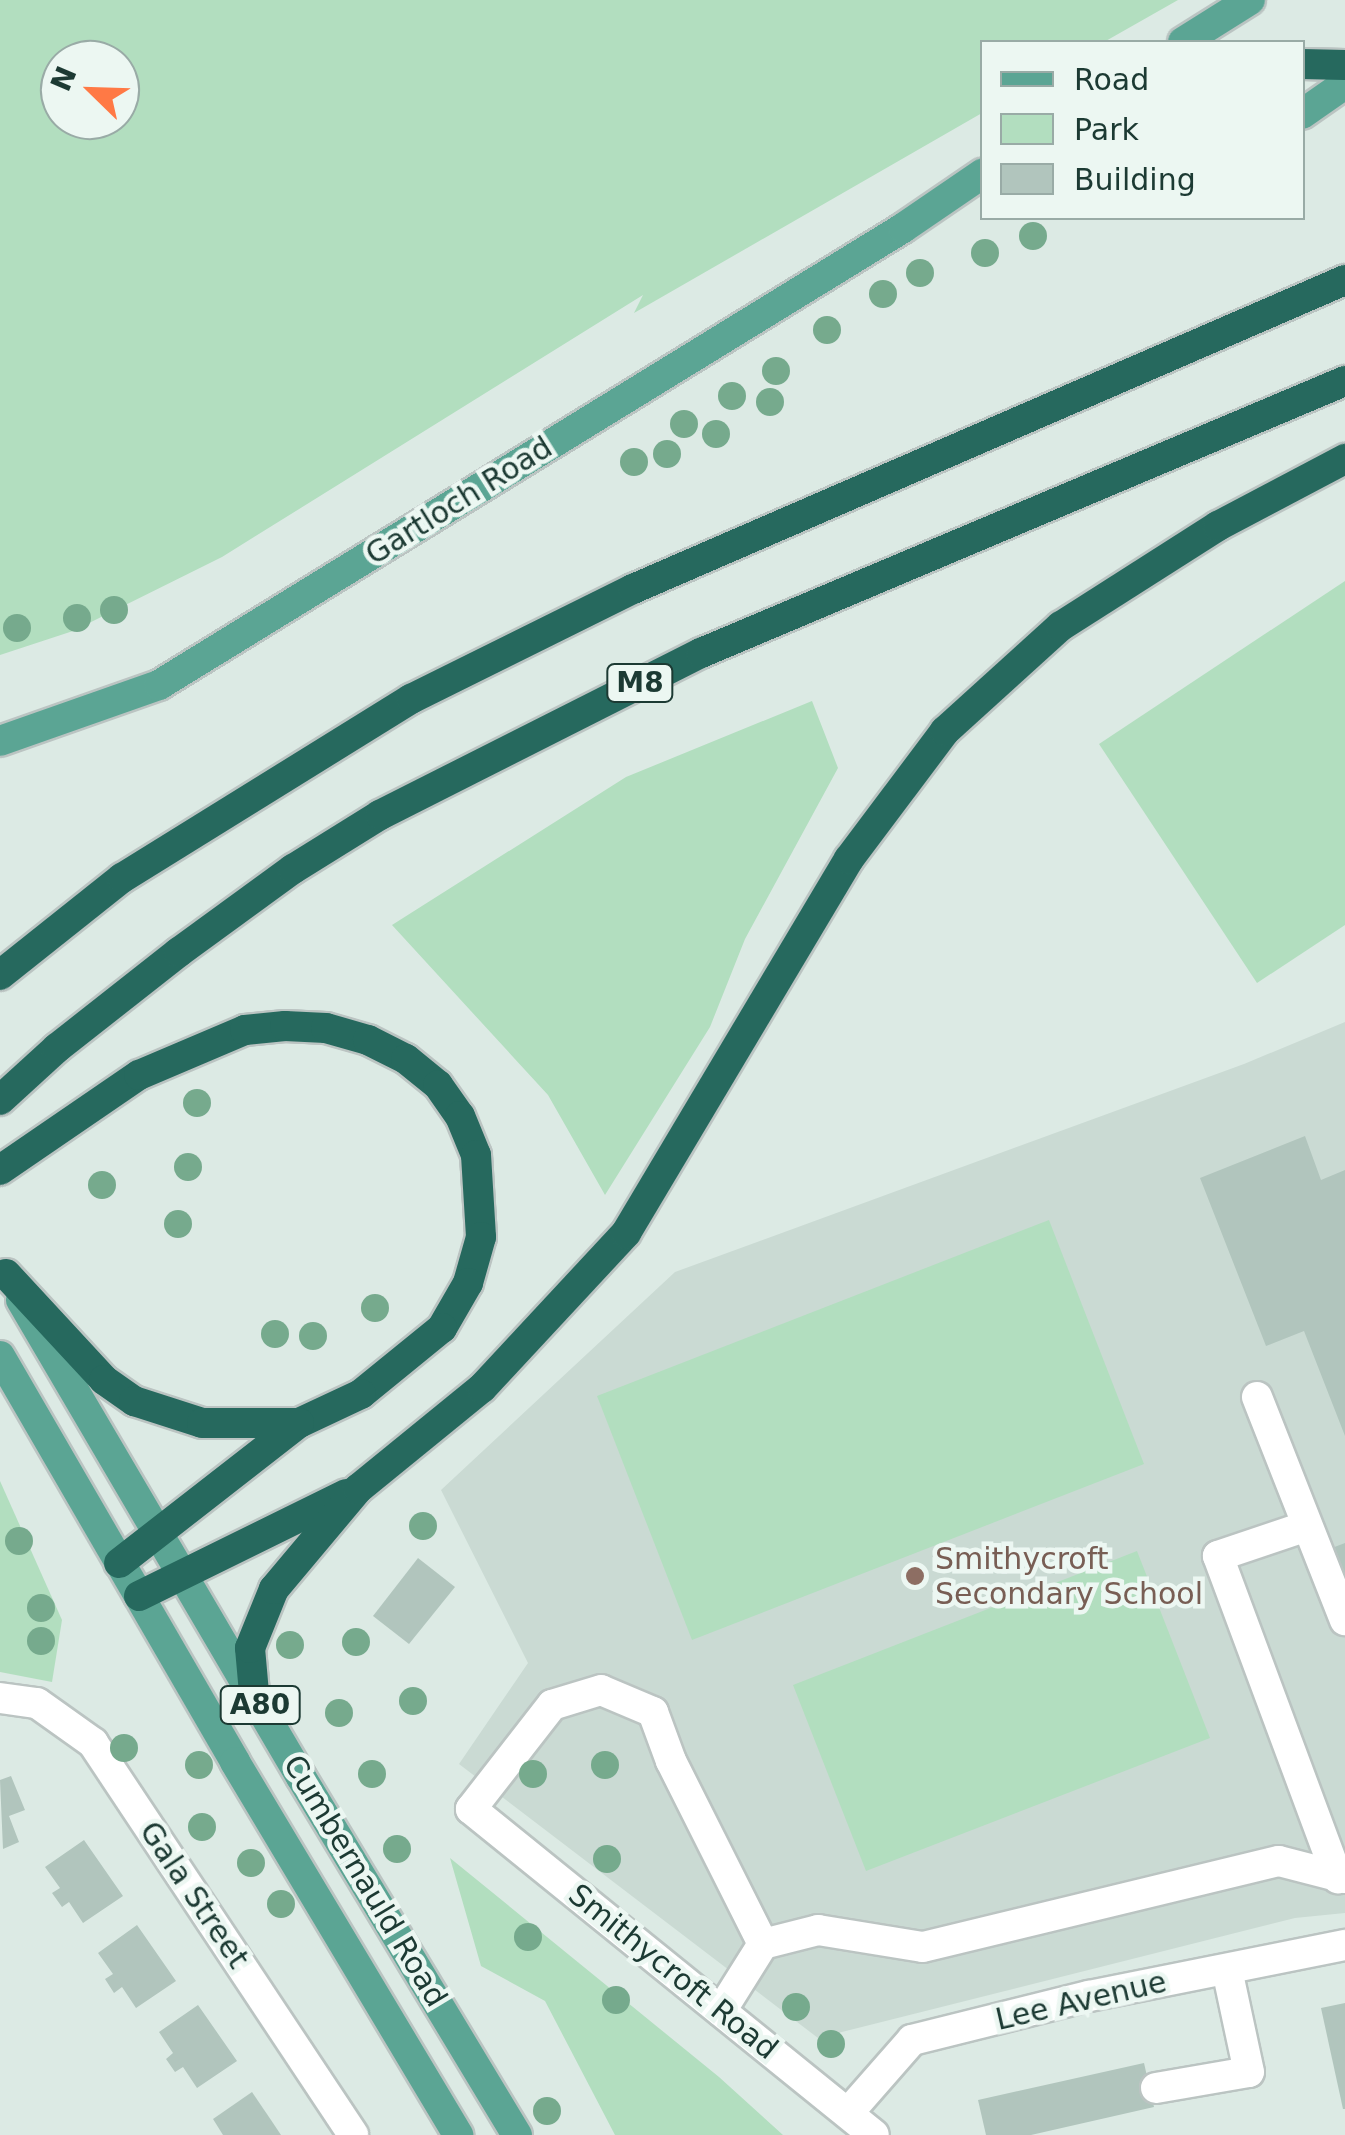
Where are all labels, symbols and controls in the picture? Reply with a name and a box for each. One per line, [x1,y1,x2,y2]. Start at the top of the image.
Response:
north arrow [40,40,140,140]
legend [980,40,1305,220]
text: N [44,62,84,96]
text: Road [1074,62,1149,97]
text: Park [1074,112,1139,147]
text: Building [1074,162,1196,197]
street label: Gartloch Road [359,429,559,573]
road number: M8 [605,660,675,706]
place label: Smithycroft Secondary School [935,1541,1203,1612]
marker: Smithycroft Secondary School [904,1565,926,1587]
road number: A80 [218,1682,302,1728]
street label: Cumbernauld Road [276,1749,454,2013]
street label: Gala Street [132,1815,256,1975]
street label: Smithycroft Road [561,1877,785,2067]
street label: Lee Avenue [992,1964,1170,2038]

